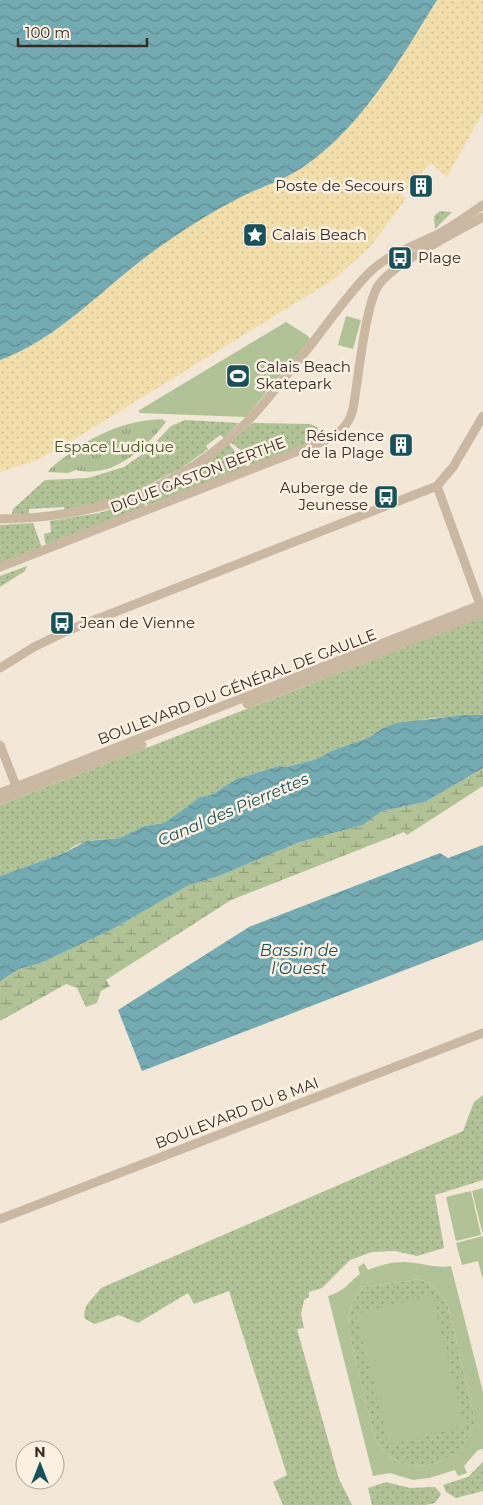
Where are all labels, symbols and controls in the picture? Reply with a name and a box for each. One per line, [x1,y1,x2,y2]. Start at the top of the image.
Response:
scale bar [18,15,146,47]
text: 100 m [25,23,70,42]
building icon: Poste de Secours [408,173,434,199]
place label: Poste de Secours [275,176,404,195]
place icon: Calais Beach [242,222,268,248]
place label: Calais Beach [272,225,367,244]
bus stop icon: Plage [387,245,413,271]
place label: Plage [418,248,461,267]
place label: Calais Beach Skatepark [256,357,351,393]
sports icon: Calais Beach Skatepark [225,363,251,389]
place label: Résidence de la Plage [301,426,384,462]
street label: DIGUE GASTON BERTHE [108,432,288,517]
building icon: Résidence de la Plage [388,432,414,458]
park label: Espace Ludique [54,437,174,456]
place label: Auberge de Jeunesse [280,478,368,514]
bus stop icon: Auberge de Jeunesse [373,484,399,510]
bus stop icon: Jean de Vienne [49,610,75,636]
place label: Jean de Vienne [79,613,195,632]
street label: BOULEVARD DU GÉNÉRAL DE GAULLE [95,624,379,749]
water label: Canal des Pierrettes [155,769,312,850]
water label: Bassin de l'Ouest [260,941,338,978]
street label: BOULEVARD DU 8 MAI [152,1073,321,1153]
north arrow [15,1440,65,1490]
text: N [34,1443,46,1461]

